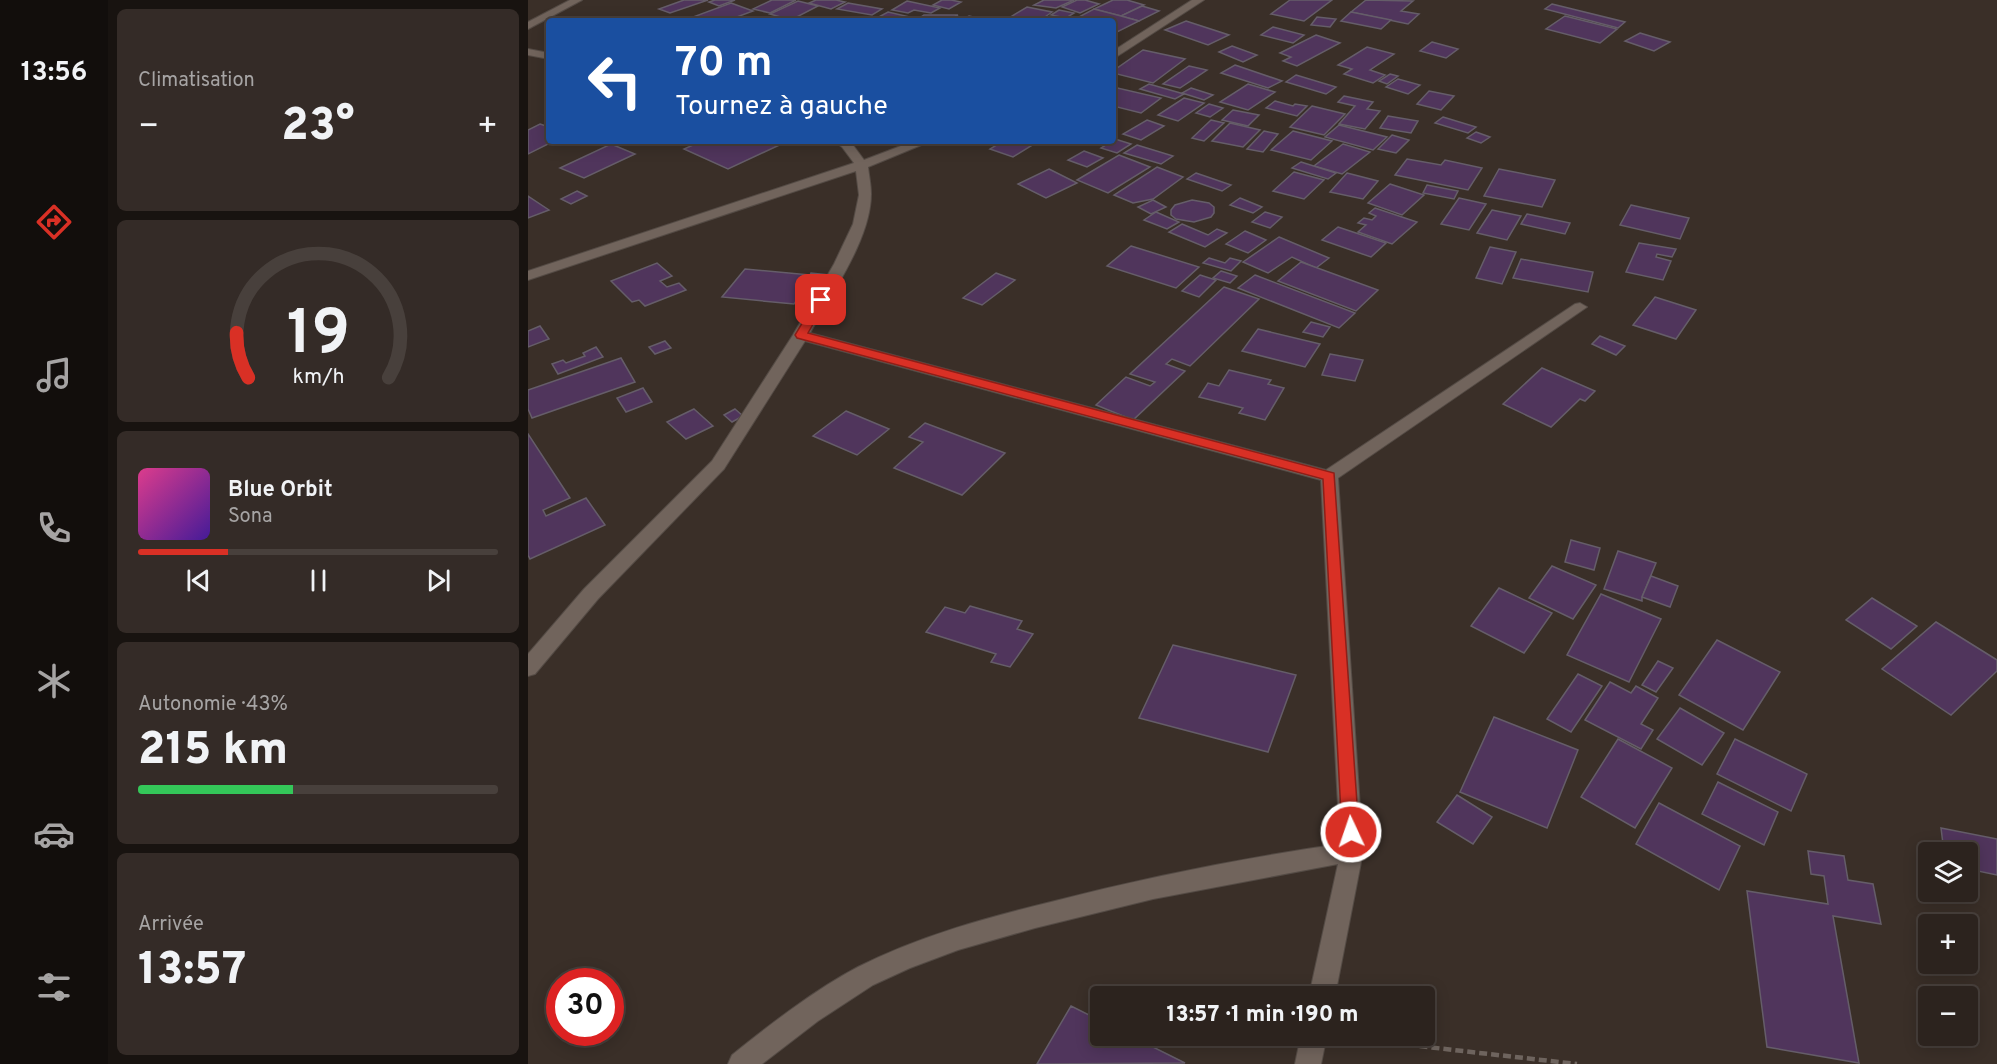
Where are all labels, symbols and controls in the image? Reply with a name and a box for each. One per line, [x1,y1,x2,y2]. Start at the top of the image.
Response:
text: 70 m [675,38,773,91]
icon: left [576,42,654,120]
text: 13:56 [21,56,87,90]
text: Climatisation [138,68,255,94]
text: Tournez à gauche [675,90,888,124]
text: 23° [281,99,355,156]
text: − [138,107,159,149]
text: + [477,107,498,149]
icon: directions [33,201,75,243]
pin [795,274,846,325]
icon: arrive [804,283,837,316]
text: 19 [286,297,350,376]
icon: music [33,354,75,396]
text: km/h [292,364,344,391]
text: Blue Orbit [228,477,333,504]
text: Sona [228,504,273,530]
icon: phone [33,507,75,549]
icon: previous [182,564,215,597]
icon: pause [302,564,335,597]
icon: next [422,564,455,597]
icon: climate [33,660,75,702]
text: Autonomie · 43% [138,692,288,718]
text: 215 km [138,723,288,780]
position arrow [1319,800,1383,864]
icon: car [33,813,75,855]
map controls [1918,842,1978,1046]
button: layers [1918,842,1978,902]
text: Arrivée [138,912,204,938]
button: + [1918,914,1978,974]
text: 13:57 [138,943,246,1000]
icon: filters [33,966,75,1008]
speed limit sign: 30 [546,968,624,1046]
button: − [1918,986,1978,1046]
text: 13:57 · 1 min · 190 m [1166,1002,1359,1029]

